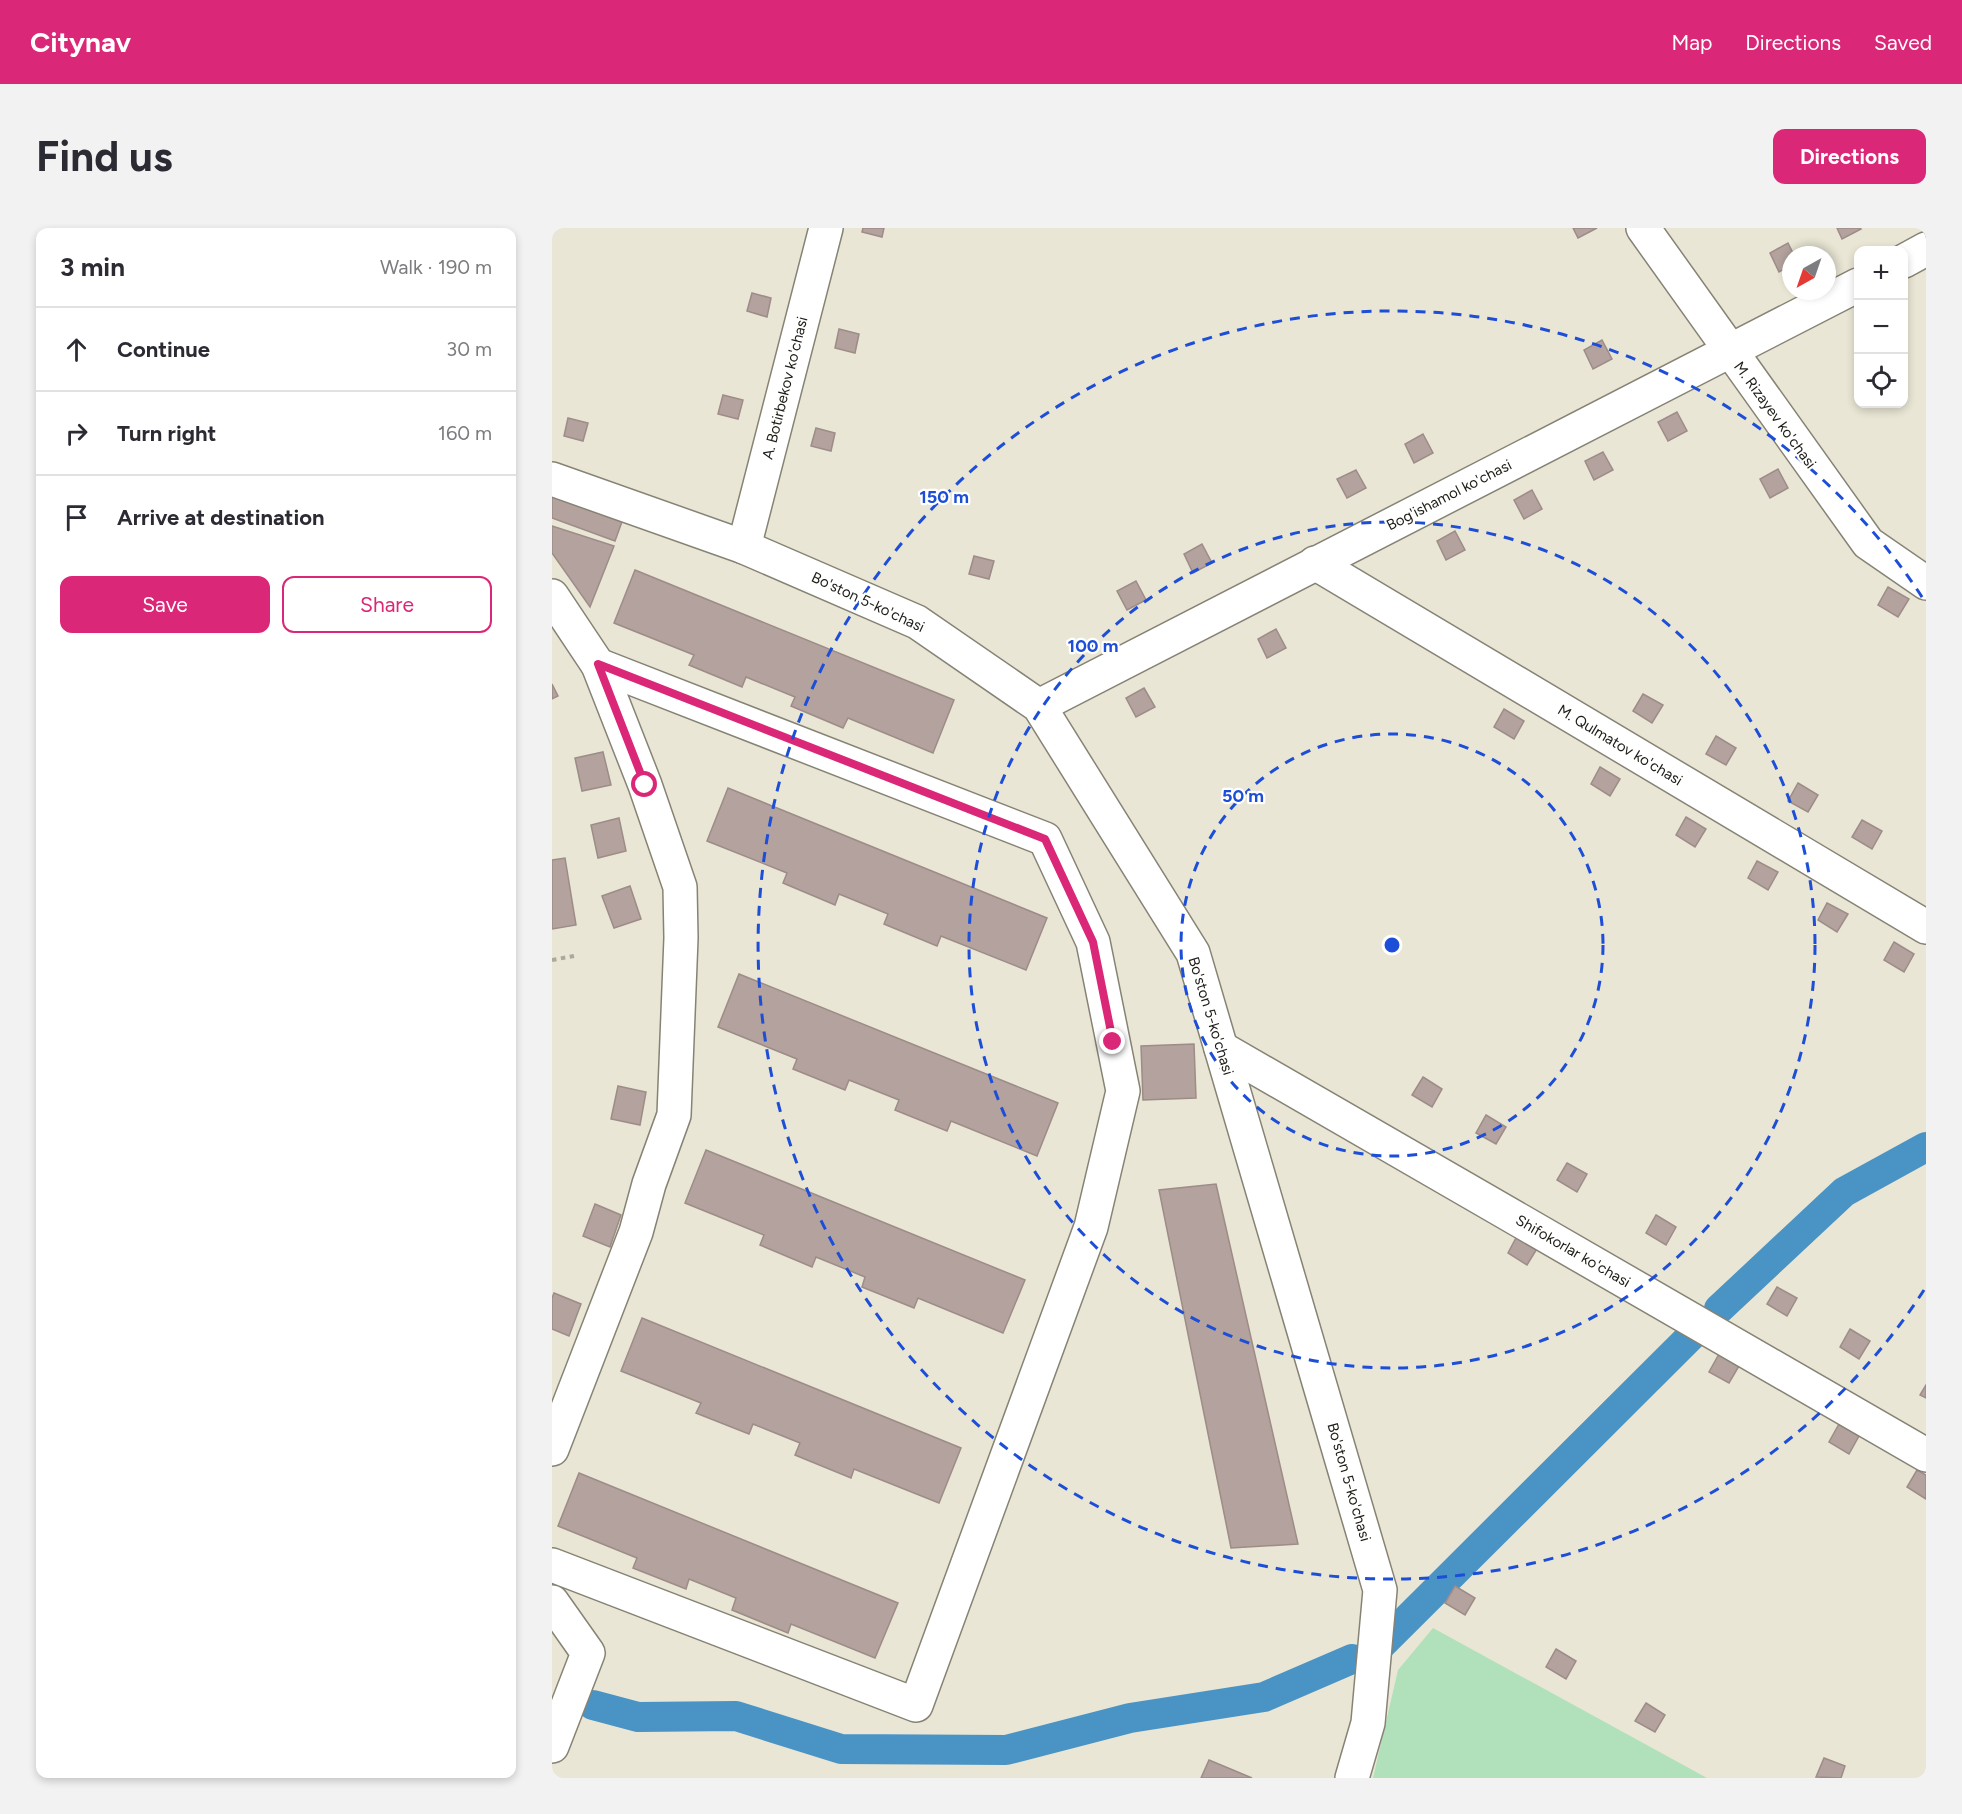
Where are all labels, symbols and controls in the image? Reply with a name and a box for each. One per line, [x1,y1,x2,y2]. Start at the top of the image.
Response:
text: Citynav [30,25,131,59]
text: Map [1671,30,1712,55]
text: Directions [1745,30,1841,55]
text: Saved [1874,30,1932,55]
button: Directions [1773,129,1926,184]
text: Find us [36,131,173,182]
north arrow [1782,246,1836,300]
map controls [1854,246,1908,408]
button: + [1854,246,1908,300]
text: 3 min [60,251,125,283]
text: Walk · 190 m [380,255,492,279]
button: − [1854,300,1908,354]
street label: A. Botirbekov ko'chasi [759,315,811,461]
icon: ahead [60,333,93,366]
text: Continue [117,336,210,363]
text: 30 m [446,337,492,361]
button: locate [1854,354,1908,408]
street label: M. Rizayev ko'chasi [1730,358,1820,472]
icon: right [60,417,93,450]
text: Turn right [117,420,216,447]
text: 160 m [438,421,492,445]
street label: Bog'ishamol ko'chasi [1383,456,1515,534]
text: 150 m [919,486,969,508]
icon: arrive [60,501,93,534]
text: Arrive at destination [117,504,325,531]
street label: Bo'ston 5-ko'chasi [809,568,927,636]
button: Save [60,576,270,633]
button: Share [282,576,492,633]
text: 100 m [1068,635,1118,657]
street label: M. Qulmatov ko'chasi [1554,701,1686,789]
route start [631,771,657,797]
text: 50 m [1222,785,1264,807]
centre of rings [1382,935,1402,955]
street label: Bo'ston 5-ko'chasi [1184,955,1238,1077]
route end [1099,1028,1125,1054]
street label: Shifokorlar ko'chasi [1513,1211,1633,1291]
street label: Bo'ston 5-ko'chasi [1323,1421,1375,1543]

